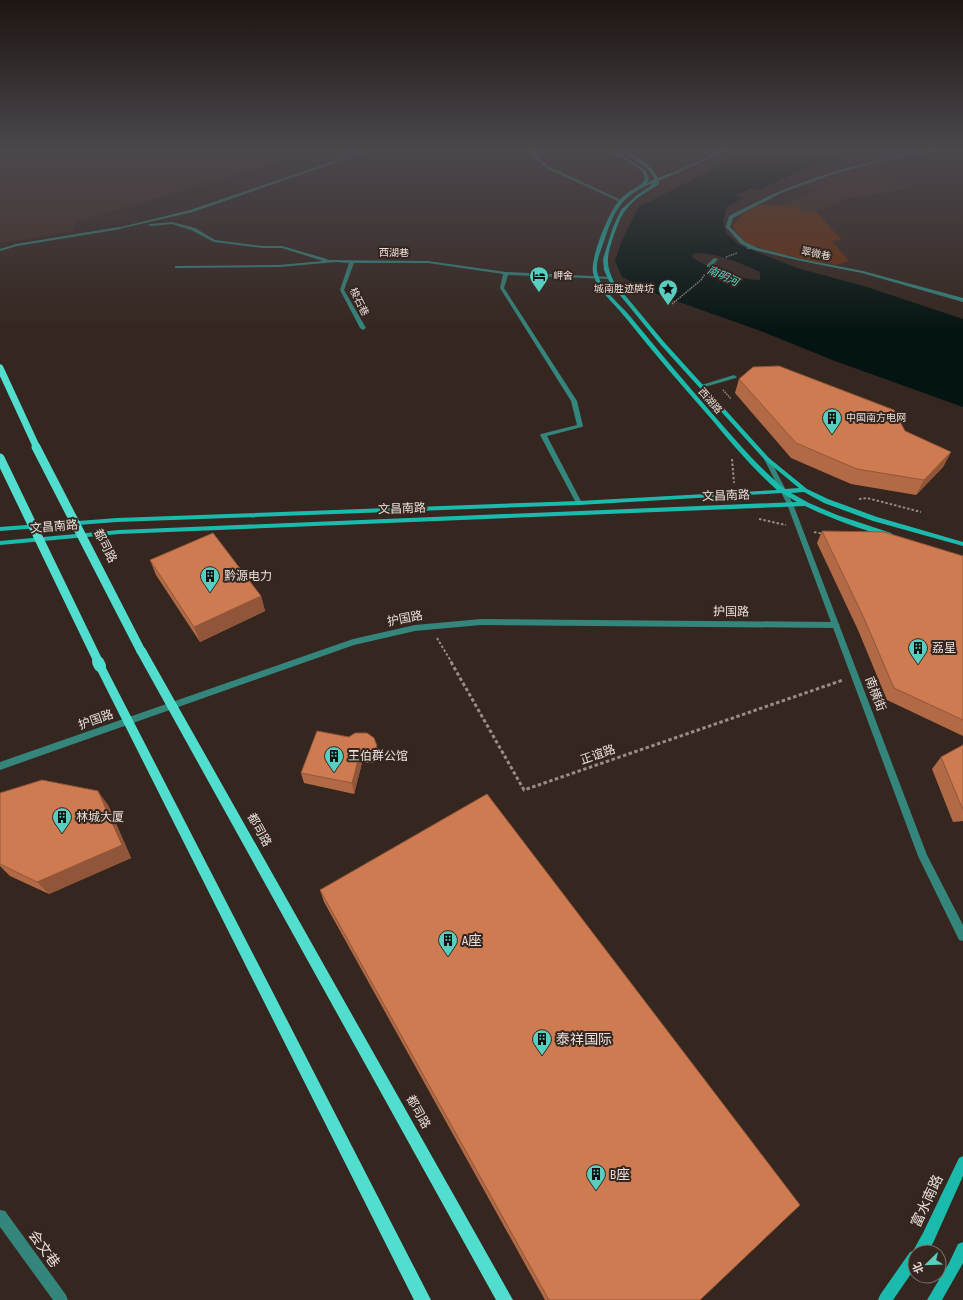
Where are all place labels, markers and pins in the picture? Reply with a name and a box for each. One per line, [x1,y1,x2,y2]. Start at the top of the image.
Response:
hotel icon: 岬舍 [528,265,550,293]
place label: 岬舍 [553,270,573,282]
place icon: 城南胜迹牌坊 [657,278,679,306]
place label: 城南胜迹牌坊 [594,283,654,295]
building icon: 中国南方电网 [821,407,843,435]
place label: 中国南方电网 [846,412,906,424]
building icon: 黔源电力 [199,565,221,593]
place label: 黔源电力 [224,569,272,584]
building icon: 荔星 [907,637,929,665]
place label: 荔星 [932,641,956,656]
building icon: 王伯群公馆 [323,745,345,773]
place label: 王伯群公馆 [348,749,408,764]
building icon: 林城大厦 [51,806,73,834]
place label: 林城大厦 [76,810,124,825]
building icon: A座 [437,929,459,957]
place label: A座 [461,932,482,949]
building icon: 泰祥国际 [531,1028,553,1056]
place label: 泰祥国际 [556,1031,612,1048]
building icon: B座 [585,1163,607,1191]
place label: B座 [610,1166,630,1183]

